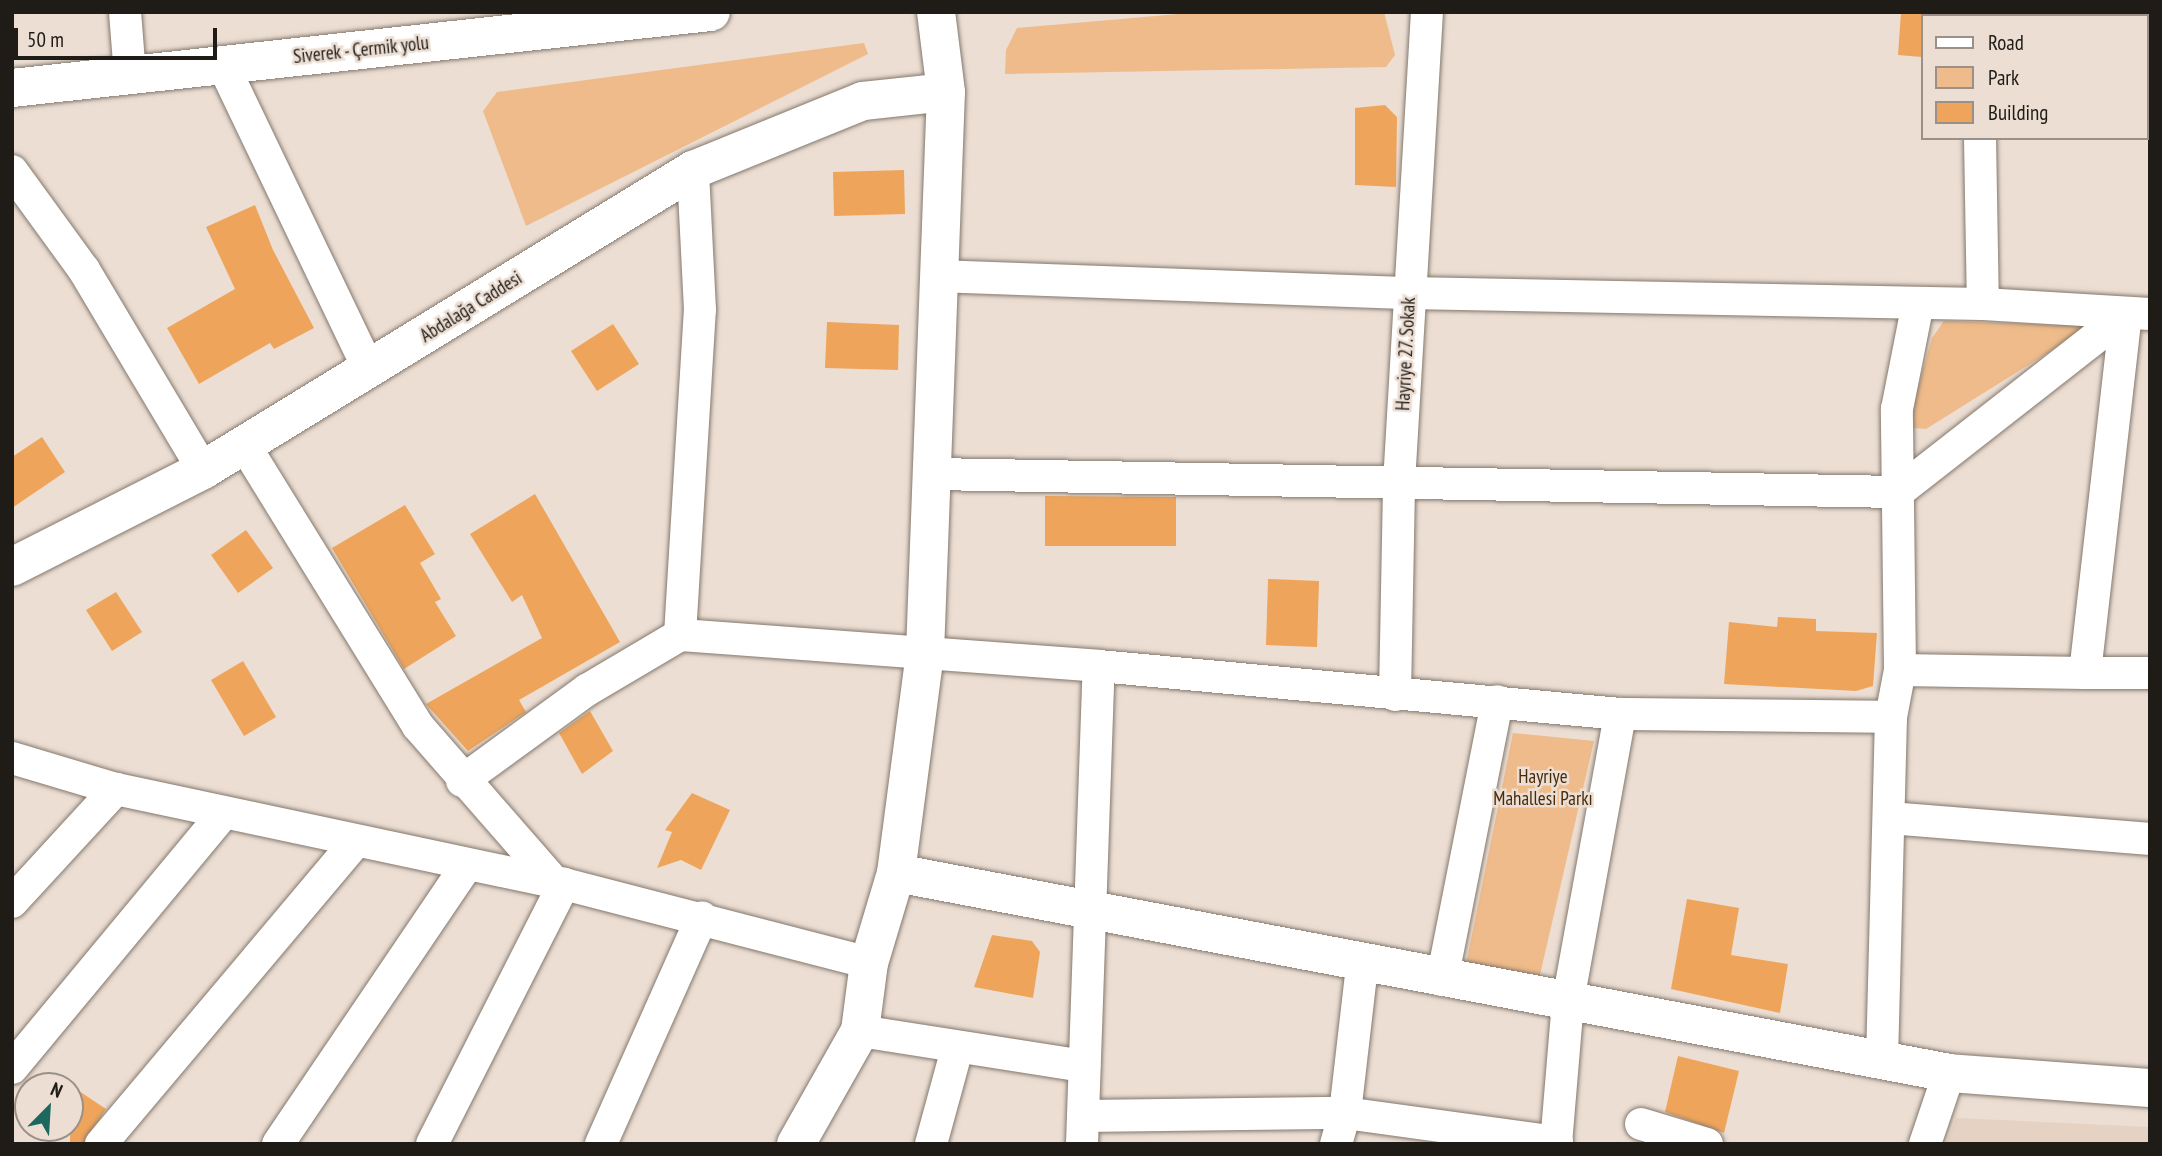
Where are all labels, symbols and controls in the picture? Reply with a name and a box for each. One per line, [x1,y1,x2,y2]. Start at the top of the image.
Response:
scale bar [18,14,220,58]
legend [1920,14,2148,140]
text: 50 m [27,26,64,53]
text: Road [1988,29,2024,56]
street label: Siverek - Çermik yolu [291,31,431,69]
text: Park [1988,64,2019,91]
text: Building [1988,99,2048,126]
street label: Abdalağa Caddesi [416,267,526,347]
street label: Hayriye 27. Sokak [1392,296,1420,412]
park label: Hayriye Mahallesi Parkı [1493,766,1593,810]
north arrow [14,1072,84,1142]
text: N [47,1077,66,1103]

